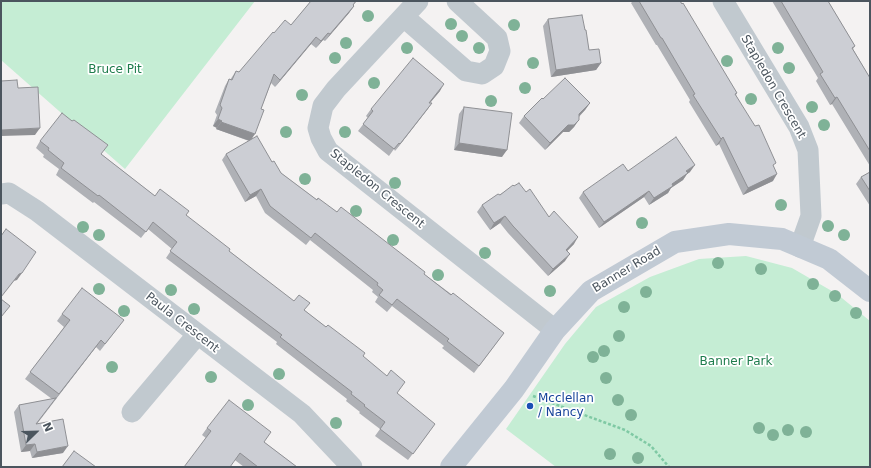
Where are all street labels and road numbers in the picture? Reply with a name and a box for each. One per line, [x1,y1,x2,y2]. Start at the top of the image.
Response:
street label: Stapledon Crescent [737,33,809,141]
street label: Stapledon Crescent [327,146,427,232]
street label: Banner Road [590,244,664,296]
street label: Paula Crescent [142,290,222,356]

